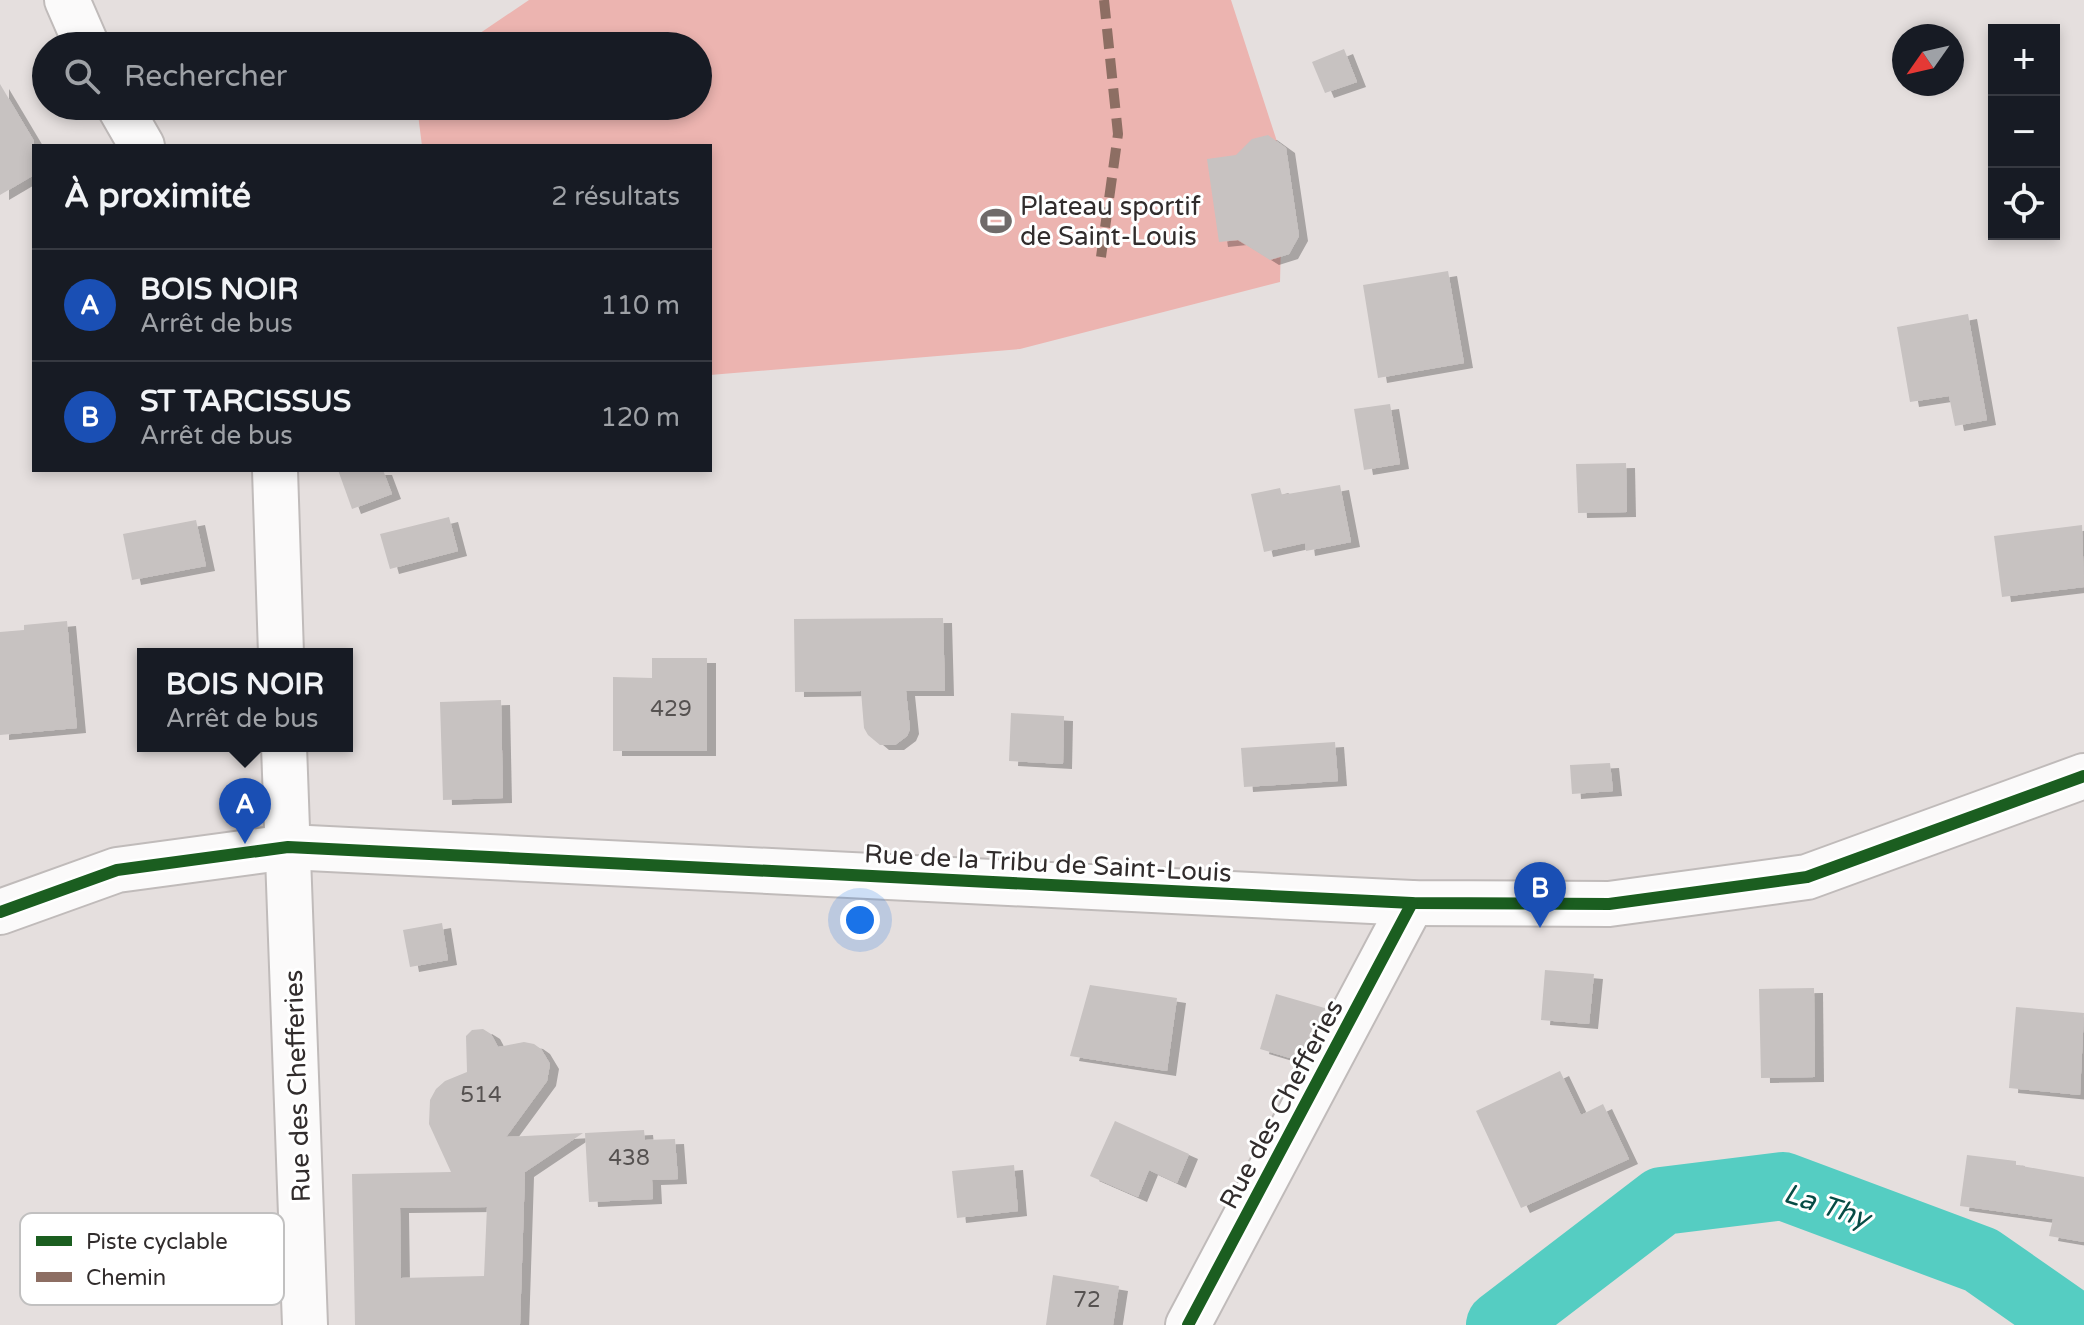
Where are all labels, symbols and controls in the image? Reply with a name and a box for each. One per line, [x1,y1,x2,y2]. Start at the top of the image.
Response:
north arrow [1892,24,1964,96]
map controls [1988,24,2060,240]
button: + [1988,24,2060,96]
search box [32,32,712,120]
icon: search [60,54,104,98]
text: Rechercher [124,58,287,95]
button: − [1988,96,2060,168]
button: locate [1988,168,2060,240]
text: À proximité [64,176,251,217]
text: 2 résultats [551,181,680,212]
place label: Plateau sportif de Saint-Louis [1020,191,1201,252]
sports icon: Plateau sportif de Saint-Louis [979,204,1013,238]
text: BOIS NOIR [140,271,298,308]
text: A [80,290,100,321]
text: 110 m [600,290,680,321]
text: Arrêt de bus [140,308,293,339]
text: ST TARCISSUS [140,383,351,420]
text: B [81,402,99,433]
text: 120 m [600,402,680,433]
text: Arrêt de bus [140,420,293,451]
popup [137,648,353,752]
text: BOIS NOIR [166,666,324,703]
house number: 429 [650,696,692,722]
text: Arrêt de bus [166,703,319,734]
pin: A [219,778,271,844]
street label: Rue de la Tribu de Saint-Louis [863,838,1232,889]
pin: B [1514,862,1566,928]
your location [840,900,880,940]
street label: Rue des Chefferies [278,969,317,1203]
street label: Rue des Chefferies [1213,994,1350,1214]
house number: 514 [460,1082,502,1108]
house number: 438 [608,1145,650,1171]
water label: La Thy [1780,1176,1877,1237]
legend [20,1213,284,1305]
text: Piste cyclable [86,1229,228,1255]
text: Chemin [86,1265,166,1291]
house number: 72 [1073,1287,1101,1313]

